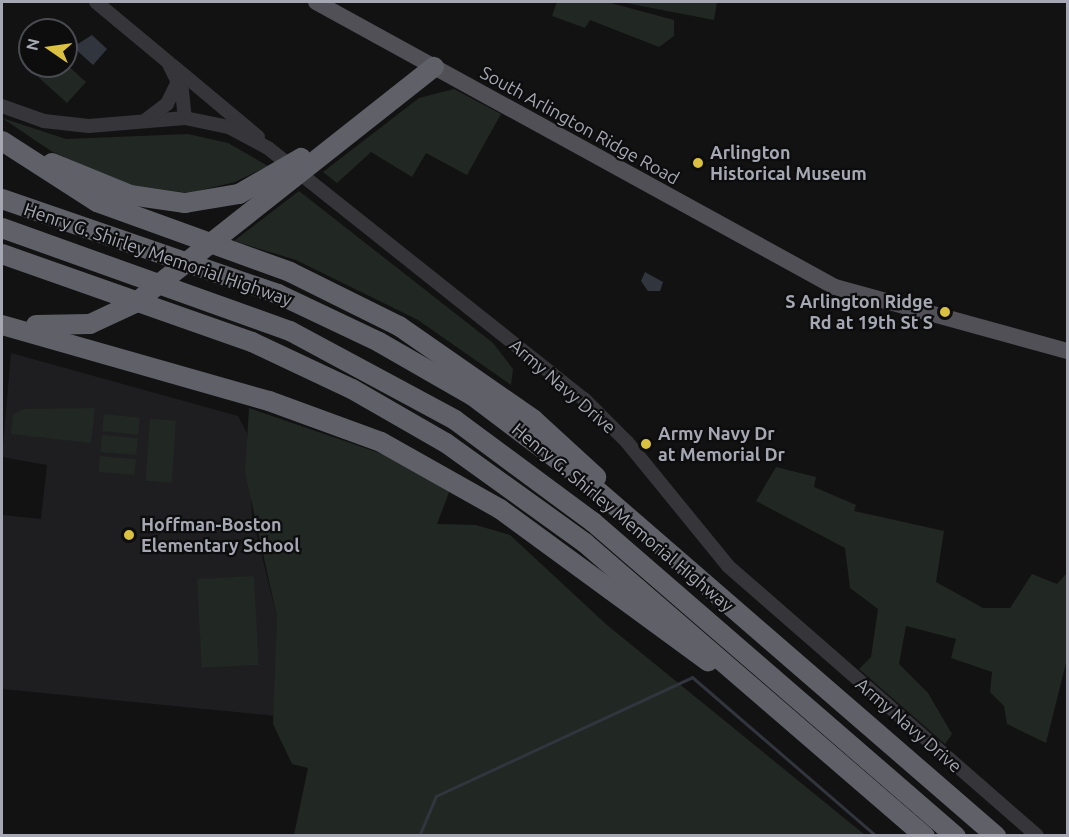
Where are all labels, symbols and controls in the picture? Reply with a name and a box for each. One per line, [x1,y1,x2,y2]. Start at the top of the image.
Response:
north arrow [18,18,78,78]
text: N [22,37,43,52]
street label: South Arlington Ridge Road [477,61,683,189]
place label: Arlington Historical Museum [710,142,867,184]
marker: Arlington Historical Museum [691,156,705,170]
street label: Henry G. Shirley Memorial Highway [21,198,295,310]
place label: S Arlington Ridge Rd at 19th St S [785,291,933,334]
marker: S Arlington Ridge Rd at 19th St S [938,305,952,319]
street label: Army Navy Drive [506,334,620,438]
street label: Henry G. Shirley Memorial Highway [508,418,738,616]
place label: Army Navy Dr at Memorial Dr [658,423,785,466]
marker: Army Navy Dr at Memorial Dr [639,437,653,451]
place label: Hoffman-Boston Elementary School [141,514,300,556]
marker: Hoffman-Boston Elementary School [122,528,136,542]
street label: Army Navy Drive [852,673,966,777]

